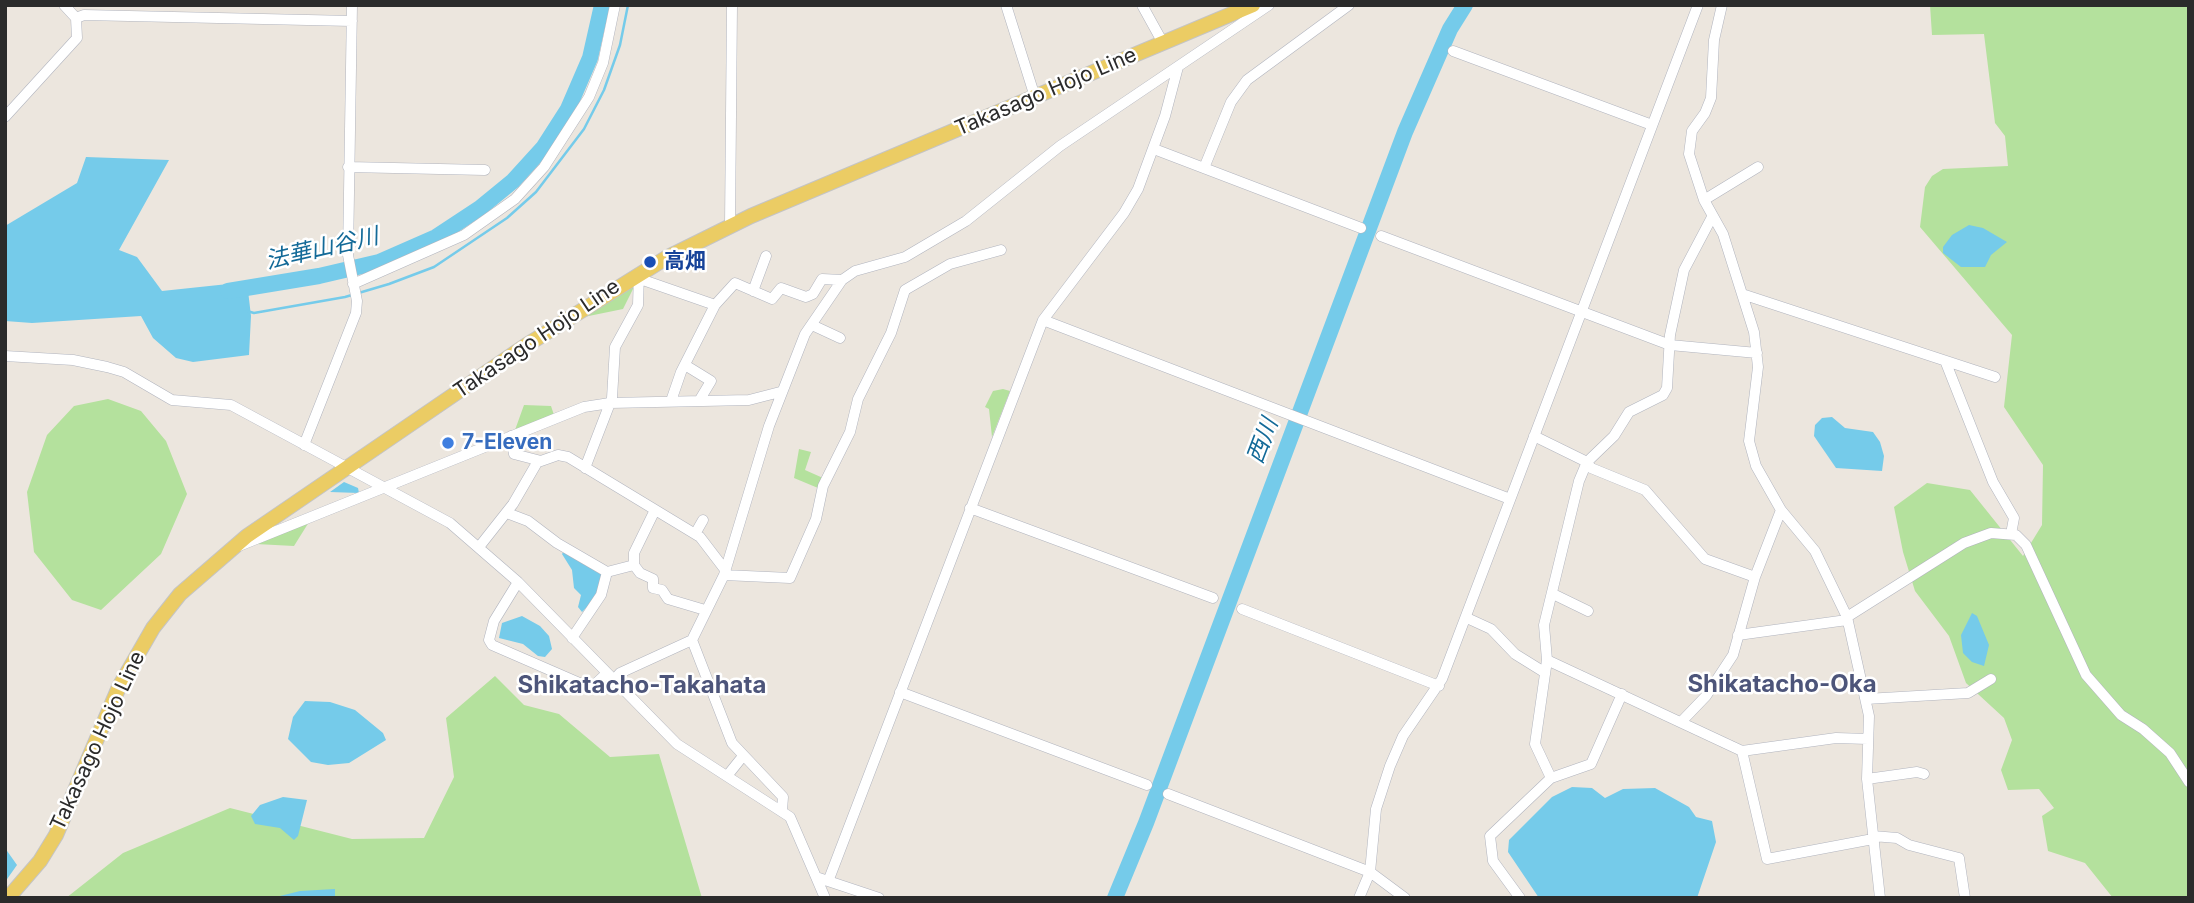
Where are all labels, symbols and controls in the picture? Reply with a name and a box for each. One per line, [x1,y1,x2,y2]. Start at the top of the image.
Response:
street label: Takasago Hojo Line [951,42,1141,142]
water label: 法華山谷川 [263,223,381,275]
place label: 高畑 [664,249,706,275]
marker: 高畑 [642,254,658,270]
street label: Takasago Hojo Line [449,274,625,404]
water label: 西川 [1242,415,1284,467]
place label: 7-Eleven [462,430,552,456]
marker: 7-Eleven [440,435,456,451]
street label: Takasago Hojo Line [45,647,151,835]
district label: Shikatacho-Oka [1687,671,1877,699]
district label: Shikatacho-Takahata [518,672,766,700]

